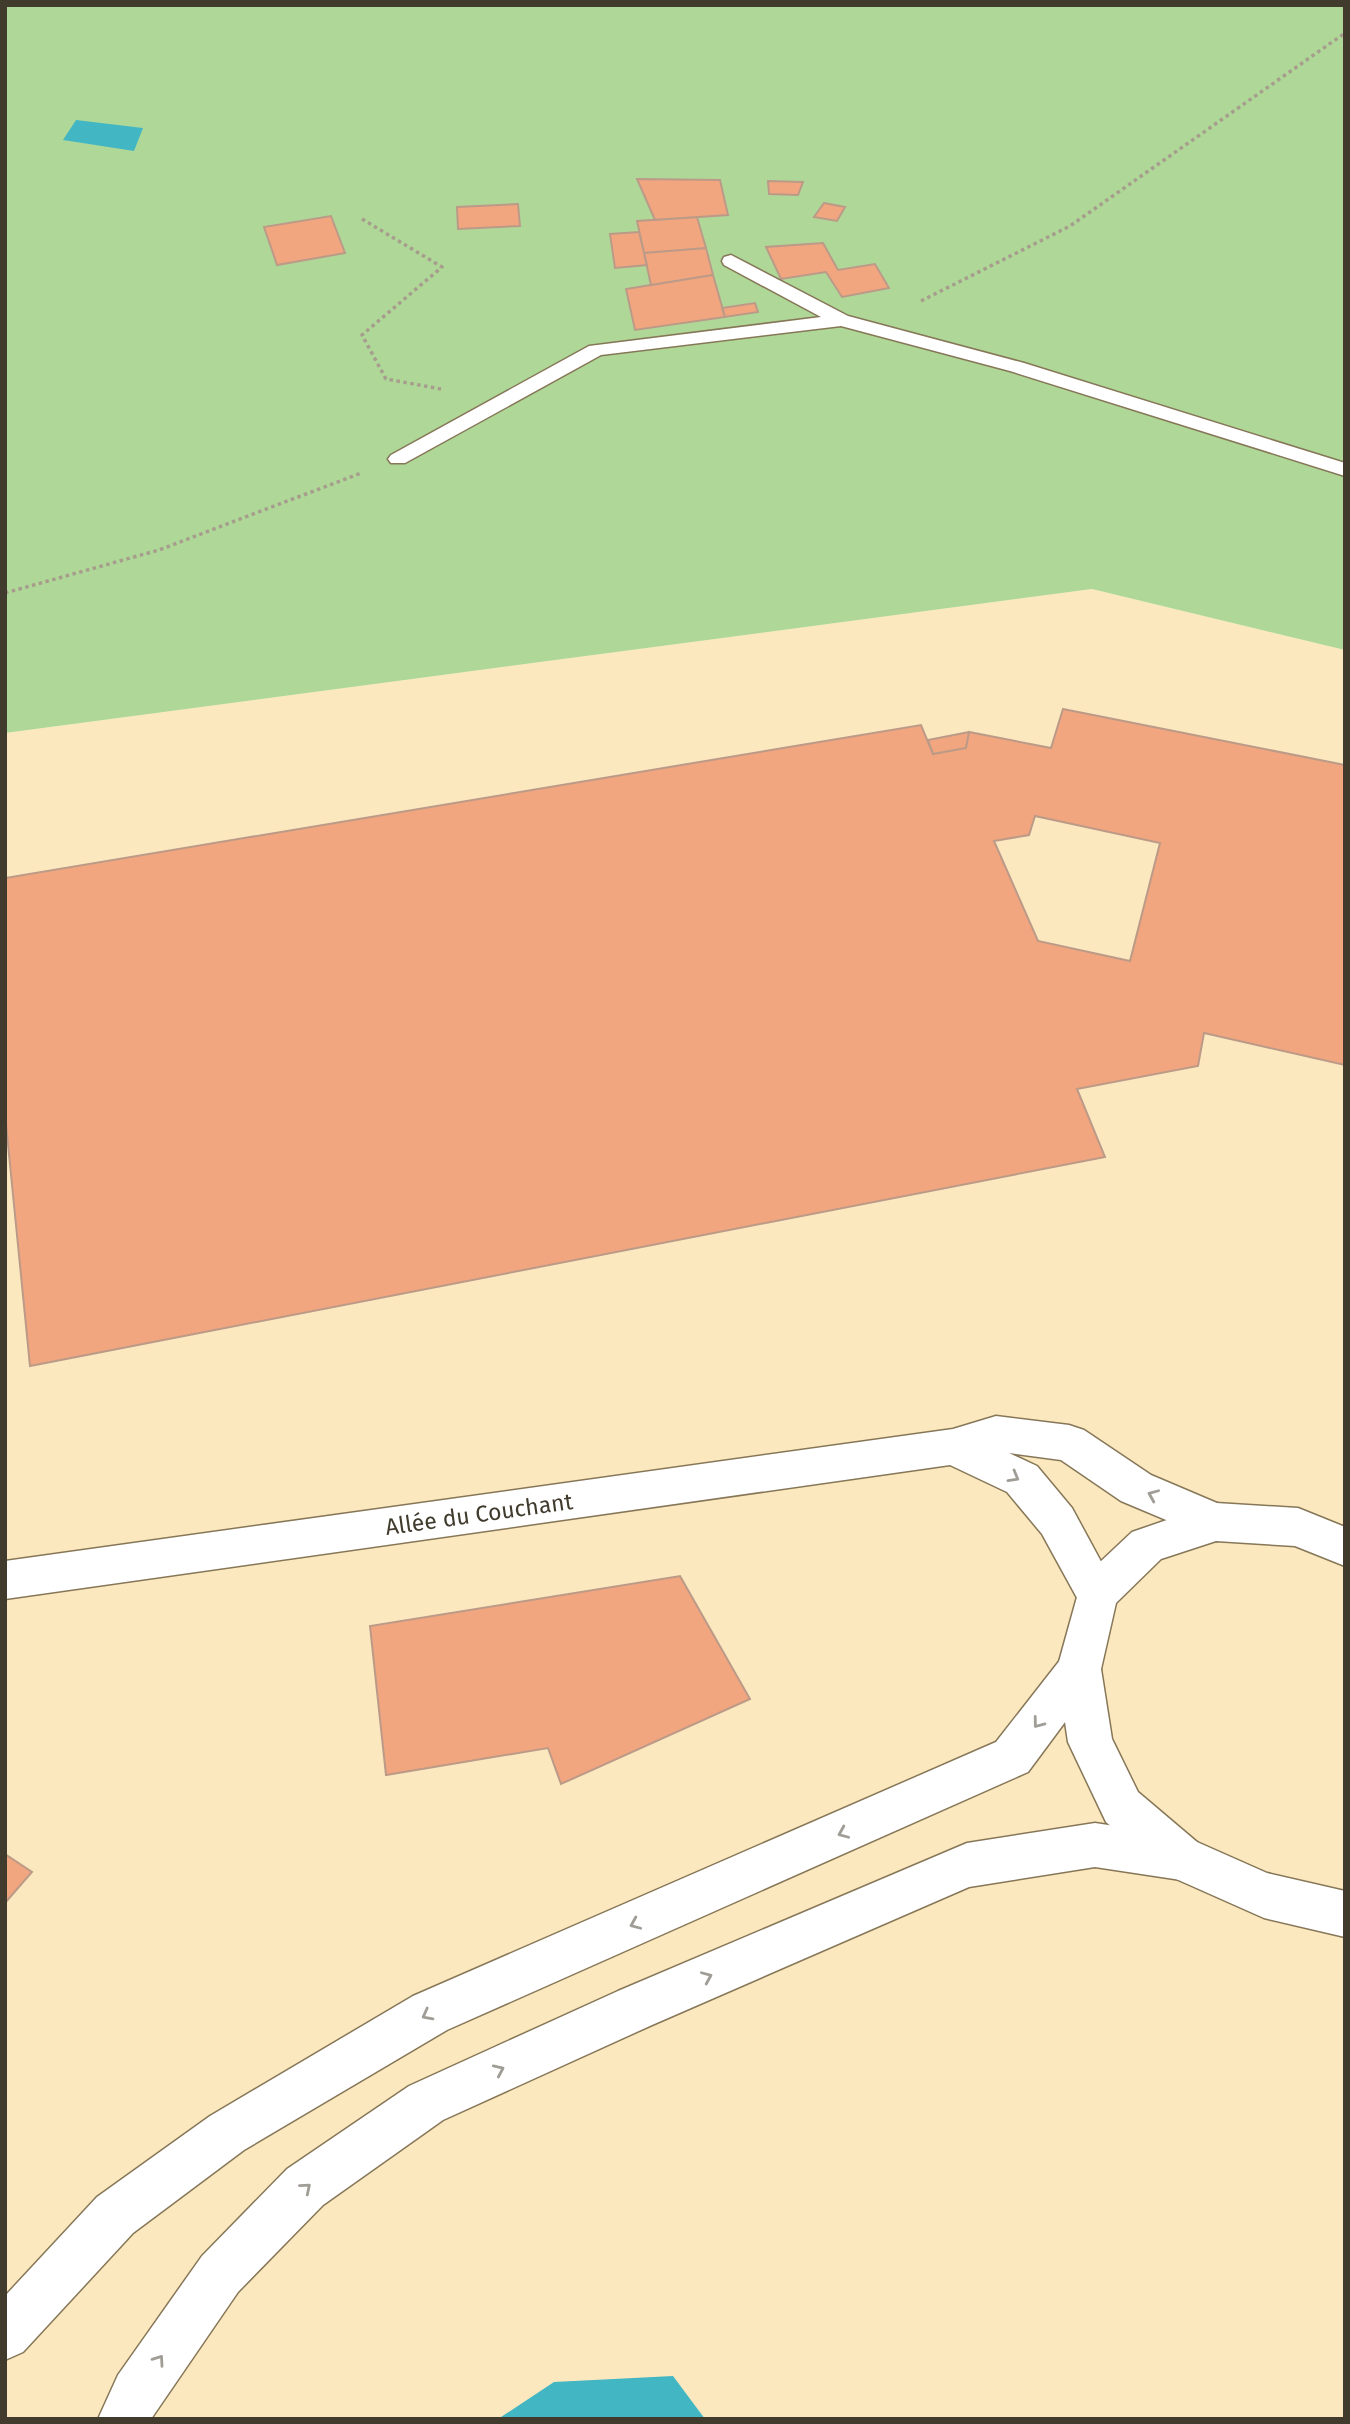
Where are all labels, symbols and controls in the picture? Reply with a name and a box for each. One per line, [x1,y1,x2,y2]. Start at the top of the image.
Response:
one-way arrow [1007,1469,1020,1482]
street label: Allée du Couchant [383,1487,575,1541]
one-way arrow [1148,1489,1160,1503]
one-way arrow [1033,1715,1046,1728]
one-way arrow [838,1825,851,1839]
one-way arrow [630,1916,642,1930]
one-way arrow [700,1971,712,1985]
one-way arrow [421,2007,434,2021]
one-way arrow [492,2064,504,2078]
one-way arrow [298,2184,311,2196]
one-way arrow [151,2355,163,2368]

